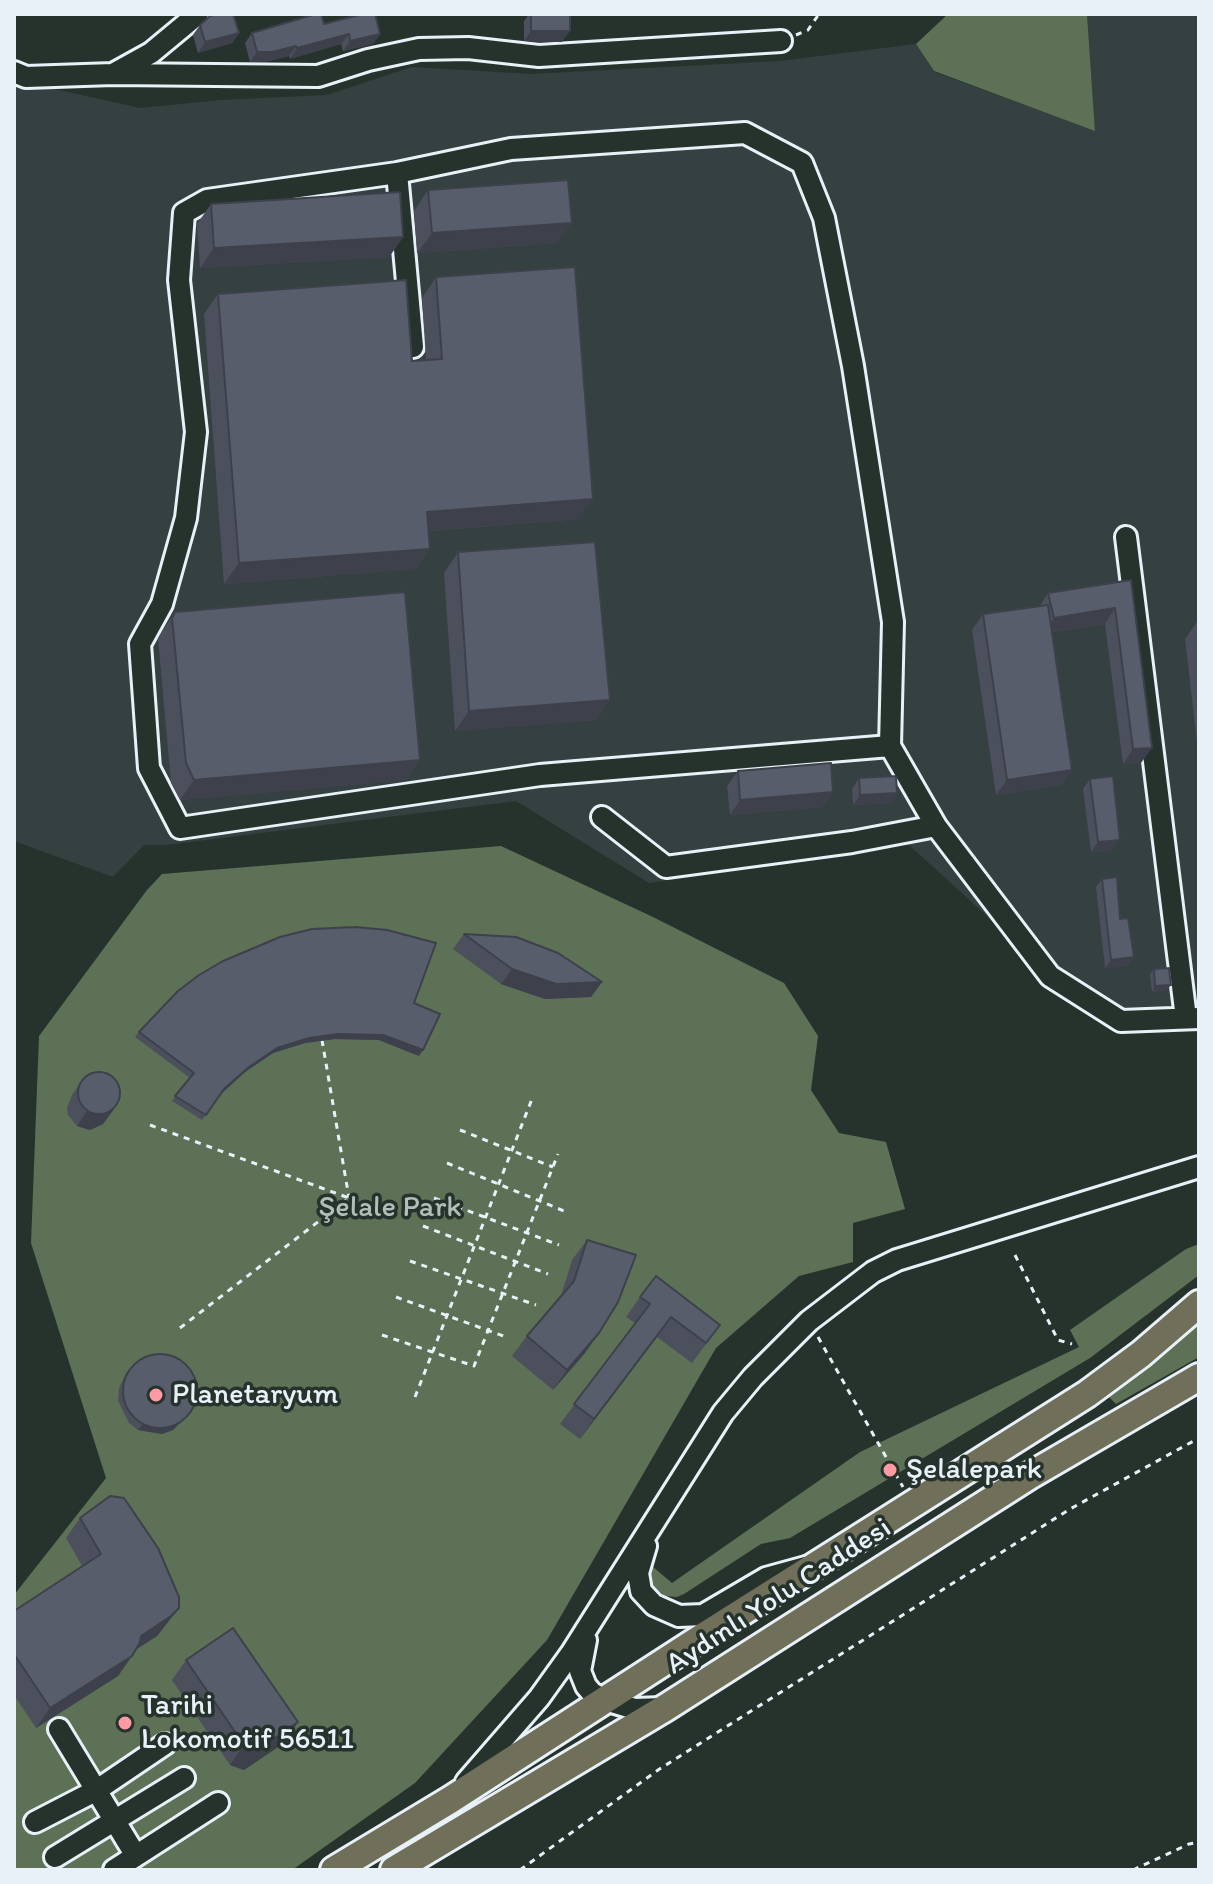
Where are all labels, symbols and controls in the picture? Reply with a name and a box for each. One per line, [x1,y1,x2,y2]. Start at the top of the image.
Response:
park label: Şelale Park [318,1190,462,1226]
place label: Planetaryum [172,1377,338,1413]
marker: Planetaryum [147,1386,165,1404]
place label: Şelalepark [906,1452,1042,1488]
marker: Şelalepark [881,1461,899,1479]
street label: Aydınlı Yolu Caddesi [660,1511,898,1683]
place label: Tarihi Lokomotif 56511 [141,1688,354,1758]
marker: Tarihi Lokomotif 56511 [116,1714,134,1732]

